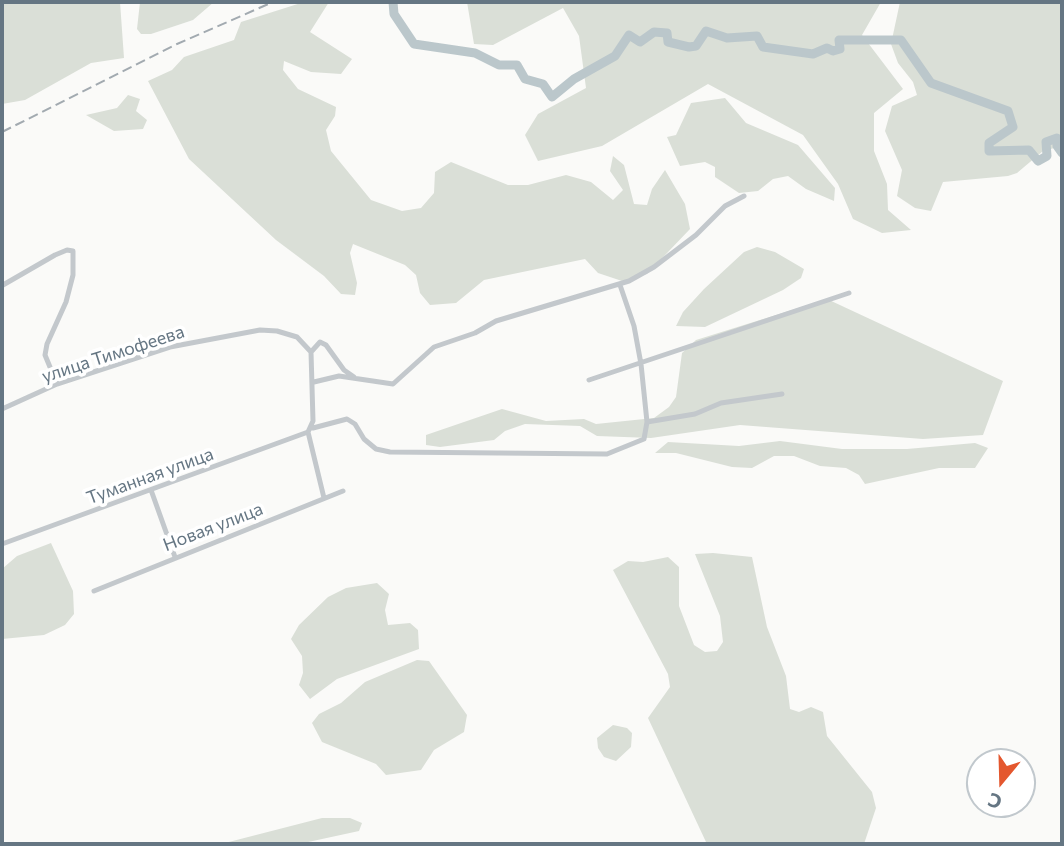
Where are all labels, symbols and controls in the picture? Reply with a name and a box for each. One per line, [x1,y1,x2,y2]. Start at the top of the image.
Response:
street label: улица Тимофеева [39,321,187,387]
street label: Туманная улица [83,443,217,509]
street label: Новая улица [160,498,266,556]
north arrow [966,748,1036,818]
text: С [985,788,1005,814]

